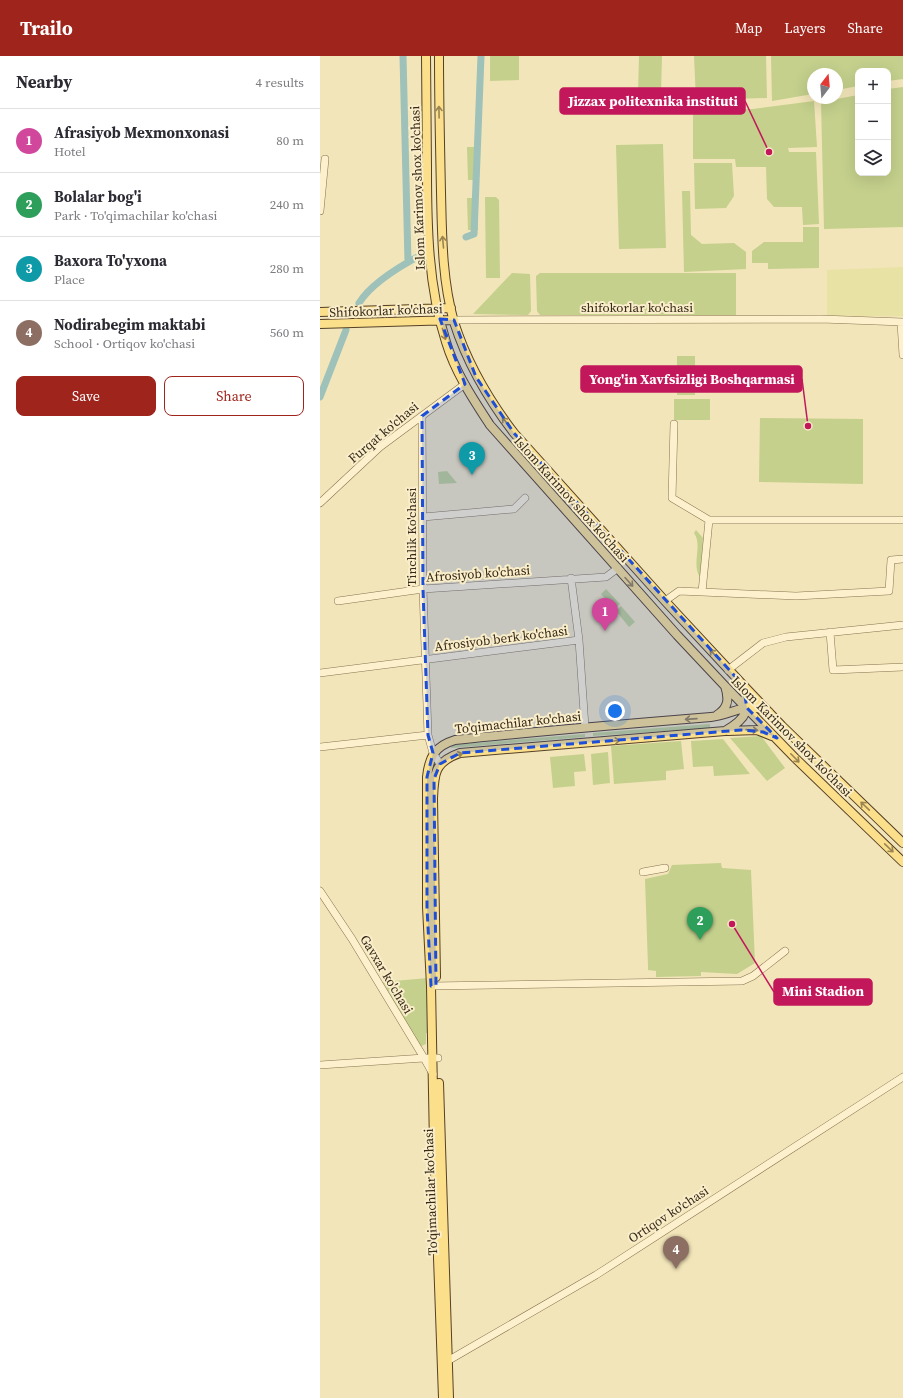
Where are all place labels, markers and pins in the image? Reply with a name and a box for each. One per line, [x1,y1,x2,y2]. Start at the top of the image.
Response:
callout: Jizzax politexnika instituti [560,88,745,114]
callout: Yong'in Xavfsizligi Boshqarmasi [581,366,802,392]
pin: 3 [459,442,485,475]
pin: 1 [592,598,618,631]
pin: 2 [687,907,713,940]
callout: Mini Stadion [774,979,872,1005]
pin: 4 [663,1236,689,1269]

